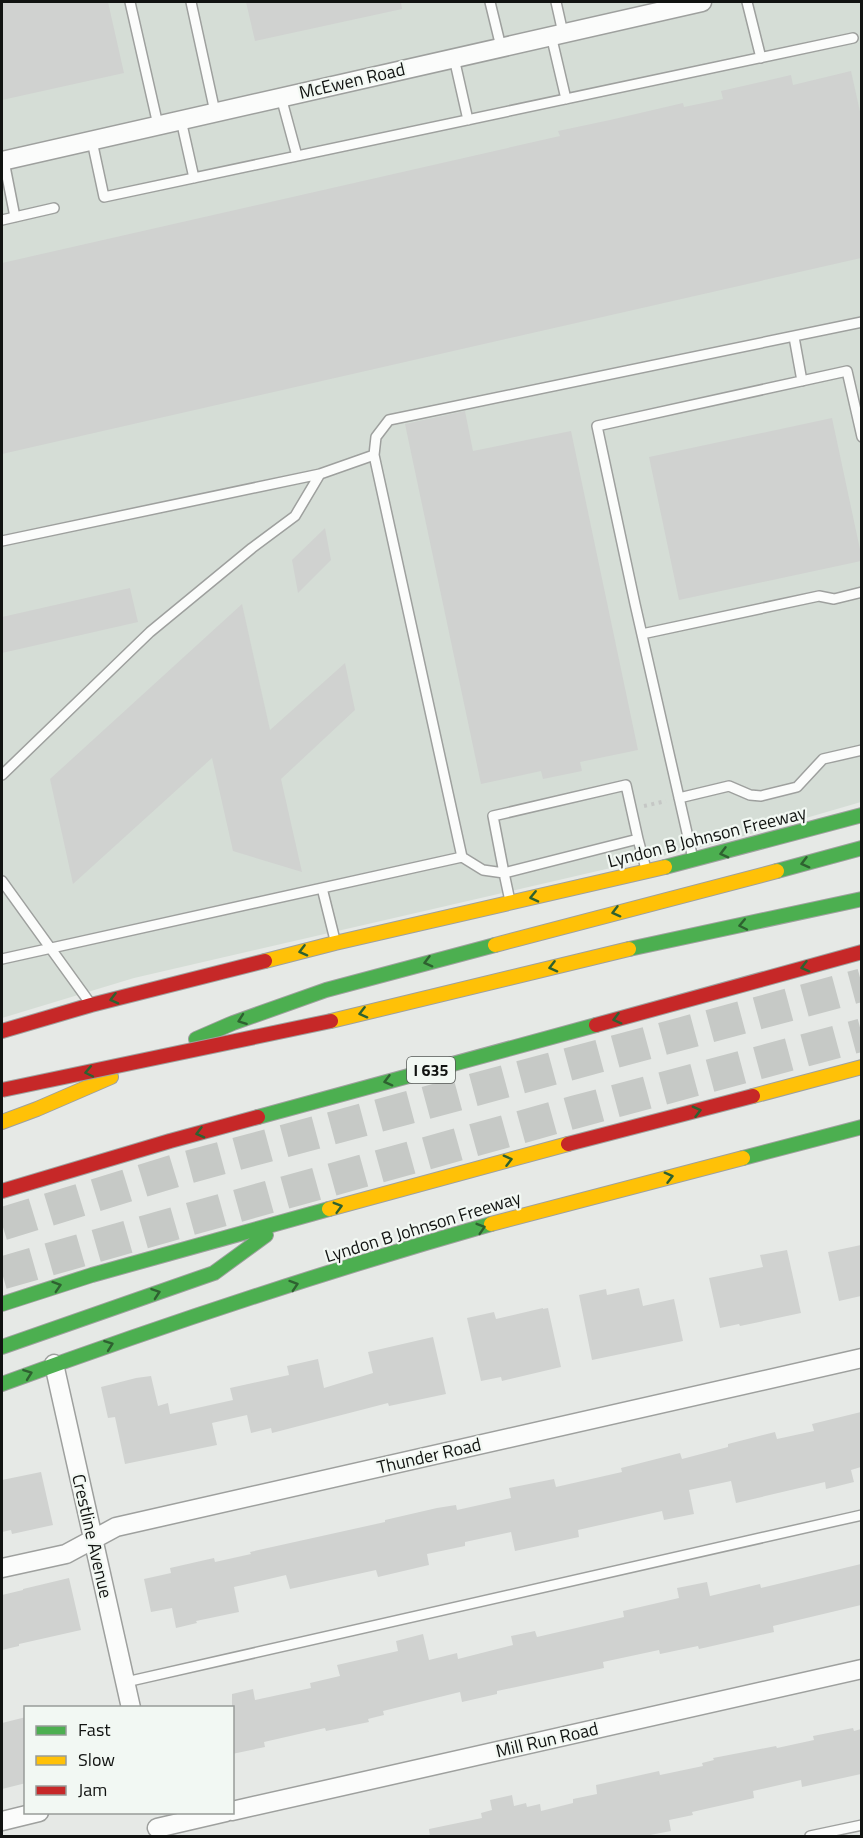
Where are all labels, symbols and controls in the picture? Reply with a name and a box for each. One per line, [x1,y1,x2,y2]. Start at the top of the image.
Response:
street label: McEwen Road [296,55,408,106]
street label: Lyndon B Johnson Freeway [605,799,809,874]
one-way arrow [719,845,729,858]
one-way arrow [800,856,811,868]
one-way arrow [529,890,539,903]
one-way arrow [611,905,621,918]
one-way arrow [738,918,748,931]
one-way arrow [298,943,308,956]
one-way arrow [423,954,433,967]
one-way arrow [548,960,558,973]
one-way arrow [800,960,811,972]
one-way arrow [110,992,120,1005]
one-way arrow [358,1006,368,1019]
one-way arrow [612,1011,622,1024]
one-way arrow [237,1013,248,1026]
road number: I 635 [407,1057,455,1083]
one-way arrow [84,1065,94,1078]
one-way arrow [384,1074,394,1087]
one-way arrow [691,1105,701,1118]
one-way arrow [196,1126,206,1138]
one-way arrow [503,1155,513,1168]
one-way arrow [664,1172,674,1185]
street label: Lyndon B Johnson Freeway [321,1184,525,1269]
one-way arrow [333,1201,343,1214]
one-way arrow [475,1223,486,1235]
one-way arrow [288,1279,299,1292]
one-way arrow [51,1281,62,1294]
one-way arrow [150,1288,161,1300]
one-way arrow [103,1339,114,1352]
one-way arrow [21,1369,32,1381]
street label: Thunder Road [374,1430,484,1481]
street label: Crestline Avenue [65,1471,120,1601]
legend [24,1706,234,1814]
street label: Mill Run Road [493,1715,601,1764]
text: Fast [78,1716,111,1743]
text: Slow [78,1746,115,1773]
text: Jam [78,1776,107,1803]

